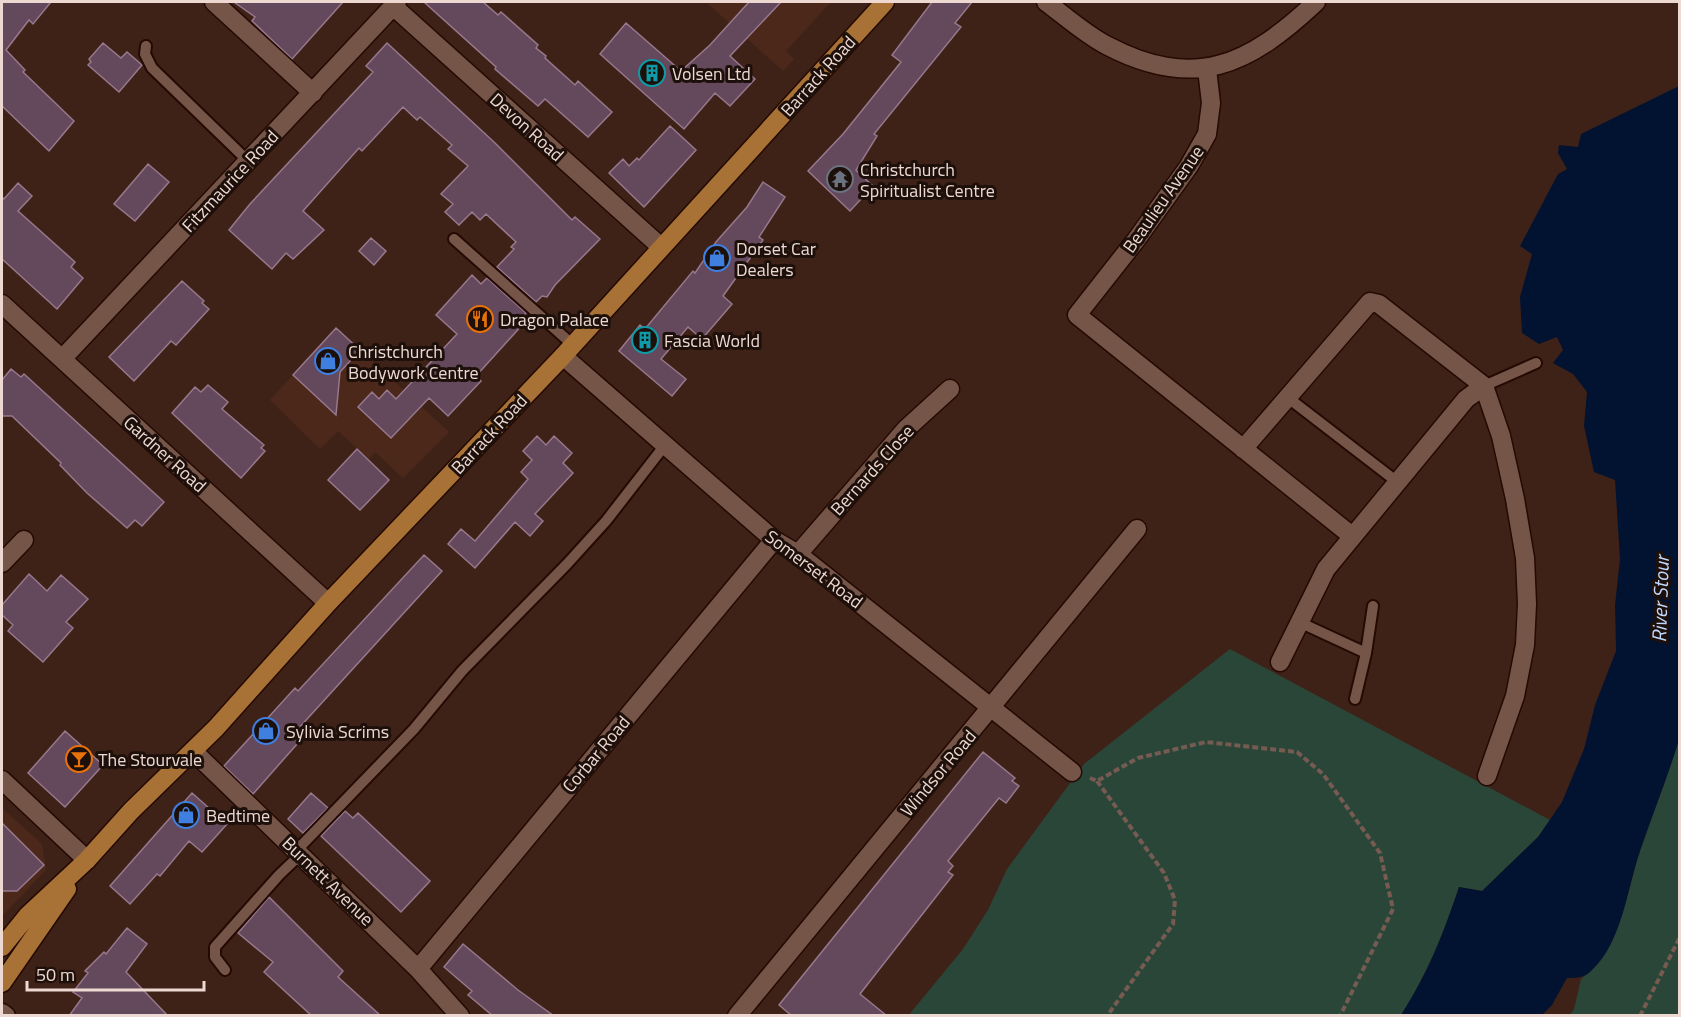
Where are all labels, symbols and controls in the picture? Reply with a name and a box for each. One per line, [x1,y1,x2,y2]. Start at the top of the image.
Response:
street label: Barrack Road [774,29,862,123]
building icon: Volsen Ltd [637,58,667,88]
place label: Volsen Ltd [672,60,751,87]
street label: Devon Road [484,86,570,168]
street label: Fitzmaurice Road [175,124,285,238]
street label: Beaulieu Avenue [1116,140,1210,258]
place label: Christchurch Spiritualist Centre [860,156,995,204]
temple icon: Christchurch Spiritualist Centre [825,164,855,194]
place label: Dorset Car Dealers [736,235,816,283]
shop icon: Dorset Car Dealers [702,243,732,273]
restaurant icon: Dragon Palace [465,304,495,334]
place label: Dragon Palace [500,306,609,333]
building icon: Fascia World [630,325,660,355]
place label: Fascia World [664,327,760,354]
place label: Christchurch Bodywork Centre [348,338,479,386]
shop icon: Christchurch Bodywork Centre [313,346,343,376]
street label: Barrack Road [445,388,533,480]
street label: Gardner Road [117,409,213,499]
street label: Bernards Close [824,419,920,521]
street label: Somerset Road [759,523,869,615]
water label: River Stour [1643,552,1677,643]
street label: Corbar Road [556,710,636,798]
shop icon: Sylivia Scrims [251,716,281,746]
place label: Sylivia Scrims [286,718,389,745]
street label: Windsor Road [894,724,982,822]
bar icon: The Stourvale [64,744,94,774]
place label: The Stourvale [98,746,202,773]
shop icon: Bedtime [171,800,201,830]
place label: Bedtime [206,802,270,829]
street label: Burnett Avenue [276,830,380,932]
scale bar [27,954,204,992]
text: 50 m [36,961,75,988]

